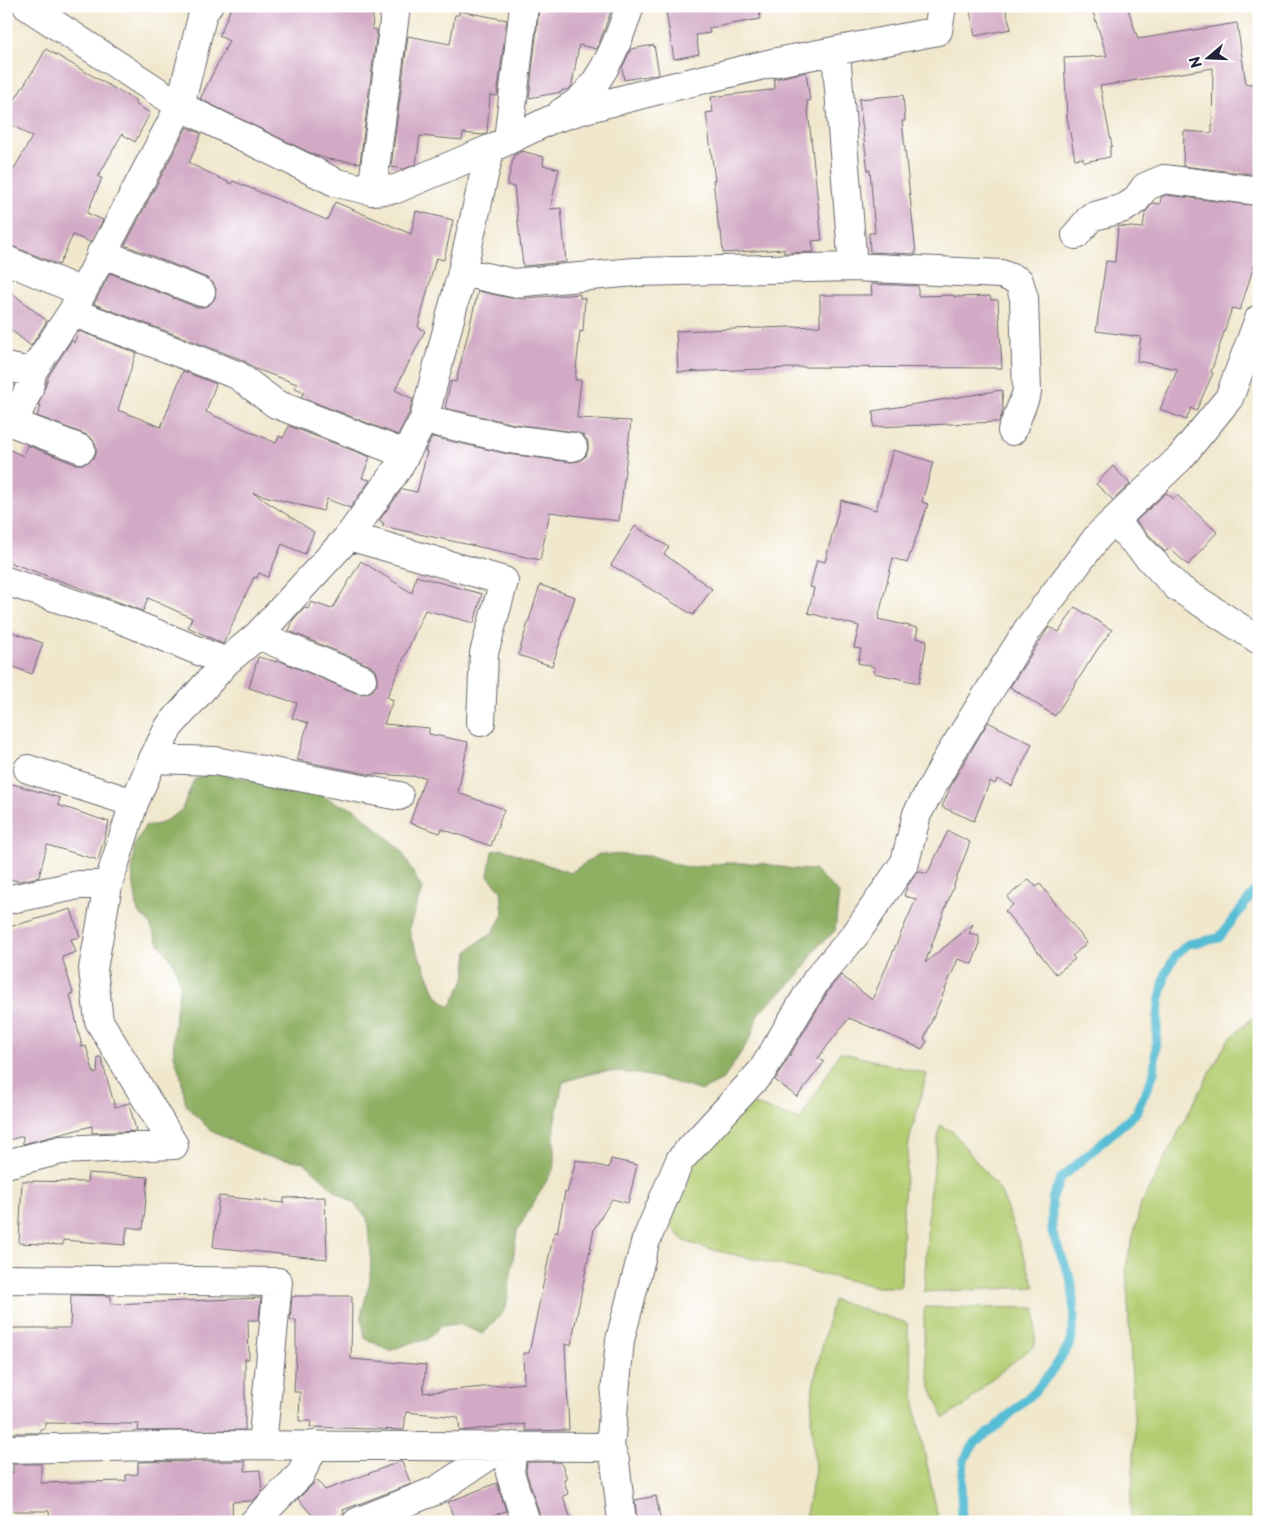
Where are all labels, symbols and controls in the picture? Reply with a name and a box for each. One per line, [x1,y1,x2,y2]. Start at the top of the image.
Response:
north arrow [1182,32,1232,82]
text: N [1184,54,1207,71]

